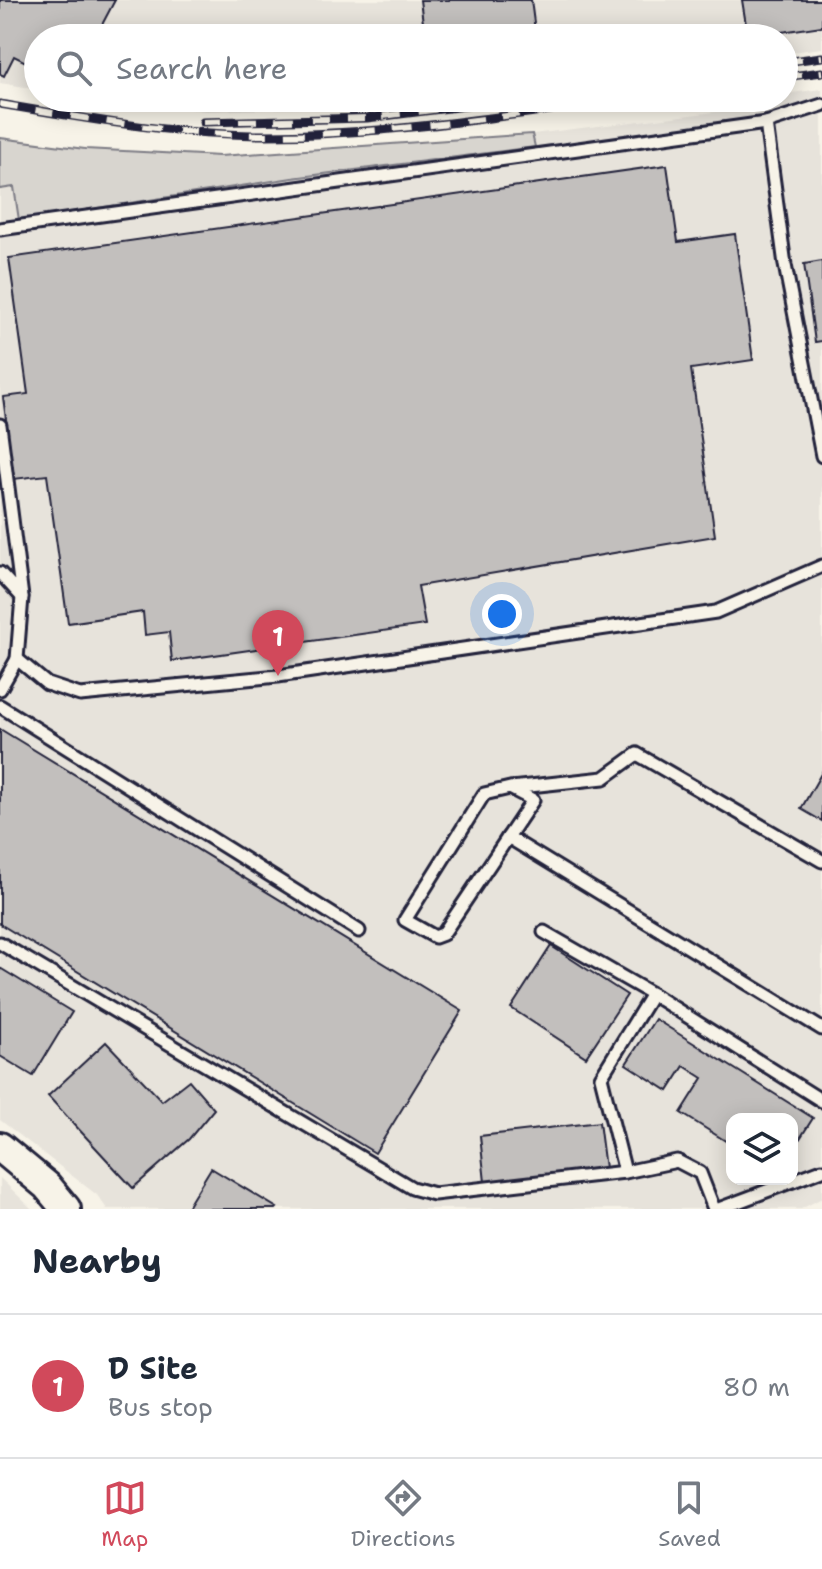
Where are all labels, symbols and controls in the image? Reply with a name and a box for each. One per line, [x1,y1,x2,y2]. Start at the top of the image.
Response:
search box [24,24,798,112]
icon: search [52,46,96,90]
text: Search here [116,48,287,89]
your location [482,594,522,634]
pin: 1 [252,610,304,676]
map controls [726,1113,798,1185]
button: layers [726,1113,798,1185]
text: Nearby [32,1238,162,1284]
text: D Site [108,1348,198,1389]
text: 1 [52,1369,64,1404]
text: 80 m [723,1369,790,1404]
text: Bus stop [108,1389,213,1424]
tab: Map [101,1476,148,1553]
tab: Directions [351,1476,456,1553]
tab: Saved [658,1476,721,1553]

